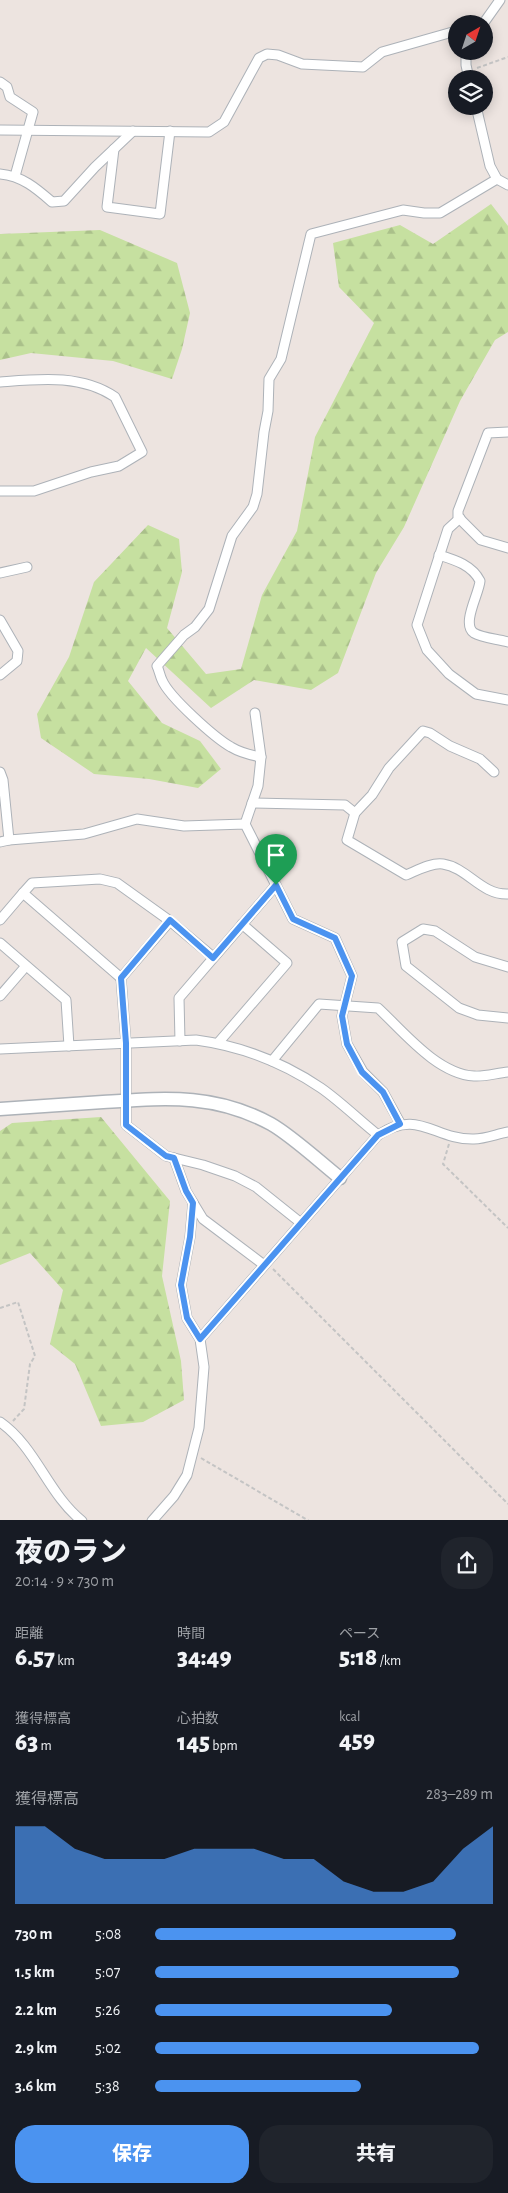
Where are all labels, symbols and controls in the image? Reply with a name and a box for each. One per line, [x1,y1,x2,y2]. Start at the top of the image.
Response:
north arrow [448,15,492,60]
map controls [448,15,493,115]
button: layers [448,70,493,115]
pin [255,834,297,885]
icon: arrive [262,841,290,869]
button: share [441,1537,493,1589]
text: 夜のラン [15,1539,127,1567]
text: 20:14 · 9 × 730 m [15,1573,114,1589]
text: 距離 [15,1627,43,1641]
text: 時間 [177,1627,205,1641]
text: ペース [339,1627,380,1641]
text: 6.57 [15,1645,55,1670]
text: 34:49 [177,1645,232,1670]
text: 5:18 [339,1645,377,1670]
text: km [55,1654,75,1668]
text: /km [377,1654,401,1668]
text: kcal [339,1710,360,1724]
text: 獲得標高 [15,1712,71,1726]
text: 心拍数 [177,1712,219,1726]
text: 459 [339,1728,375,1753]
text: 63 [15,1730,38,1755]
text: 145 [177,1730,210,1755]
text: m [38,1739,52,1753]
text: bpm [210,1739,238,1753]
text: 283–289 m [426,1786,493,1802]
text: 獲得標高 [15,1791,79,1807]
text: 730 m [15,1926,52,1942]
text: 5:08 [95,1926,121,1942]
text: 1.5 km [15,1964,55,1980]
text: 5:07 [95,1964,120,1980]
text: 2.2 km [15,2002,57,2018]
text: 5:26 [95,2002,120,2018]
text: 2.9 km [15,2040,57,2056]
text: 5:02 [95,2040,121,2056]
text: 3.6 km [15,2078,57,2094]
text: 5:38 [95,2078,120,2094]
button: 保存 [15,2125,249,2183]
button: 共有 [259,2125,493,2183]

